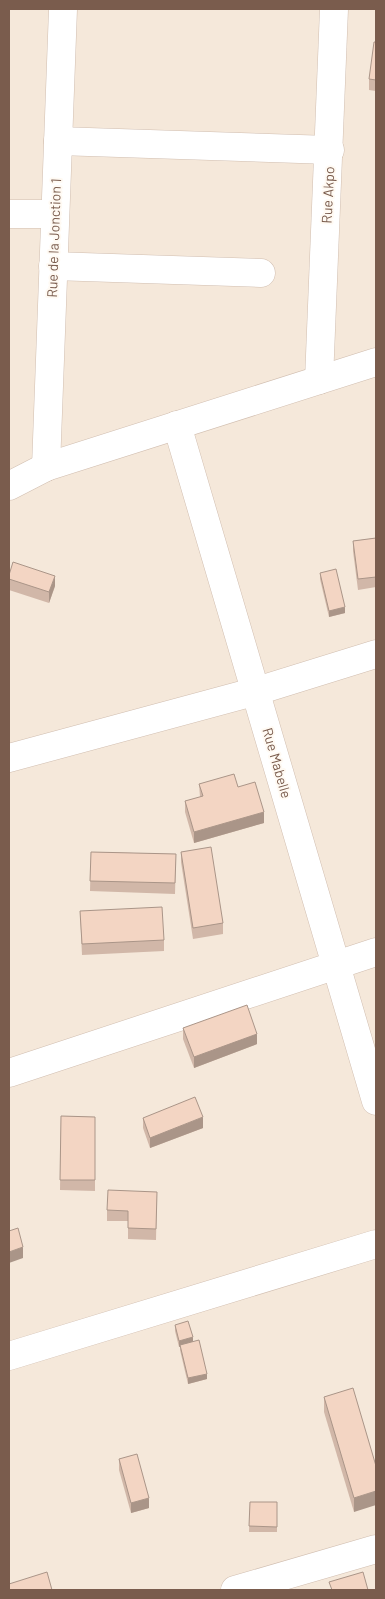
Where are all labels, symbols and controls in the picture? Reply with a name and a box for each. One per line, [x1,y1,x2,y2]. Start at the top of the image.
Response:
street label: Rue Akpo [318,166,337,224]
street label: Rue de la Jonction 1 [43,178,64,298]
street label: Rue Mabelle [259,726,296,800]

